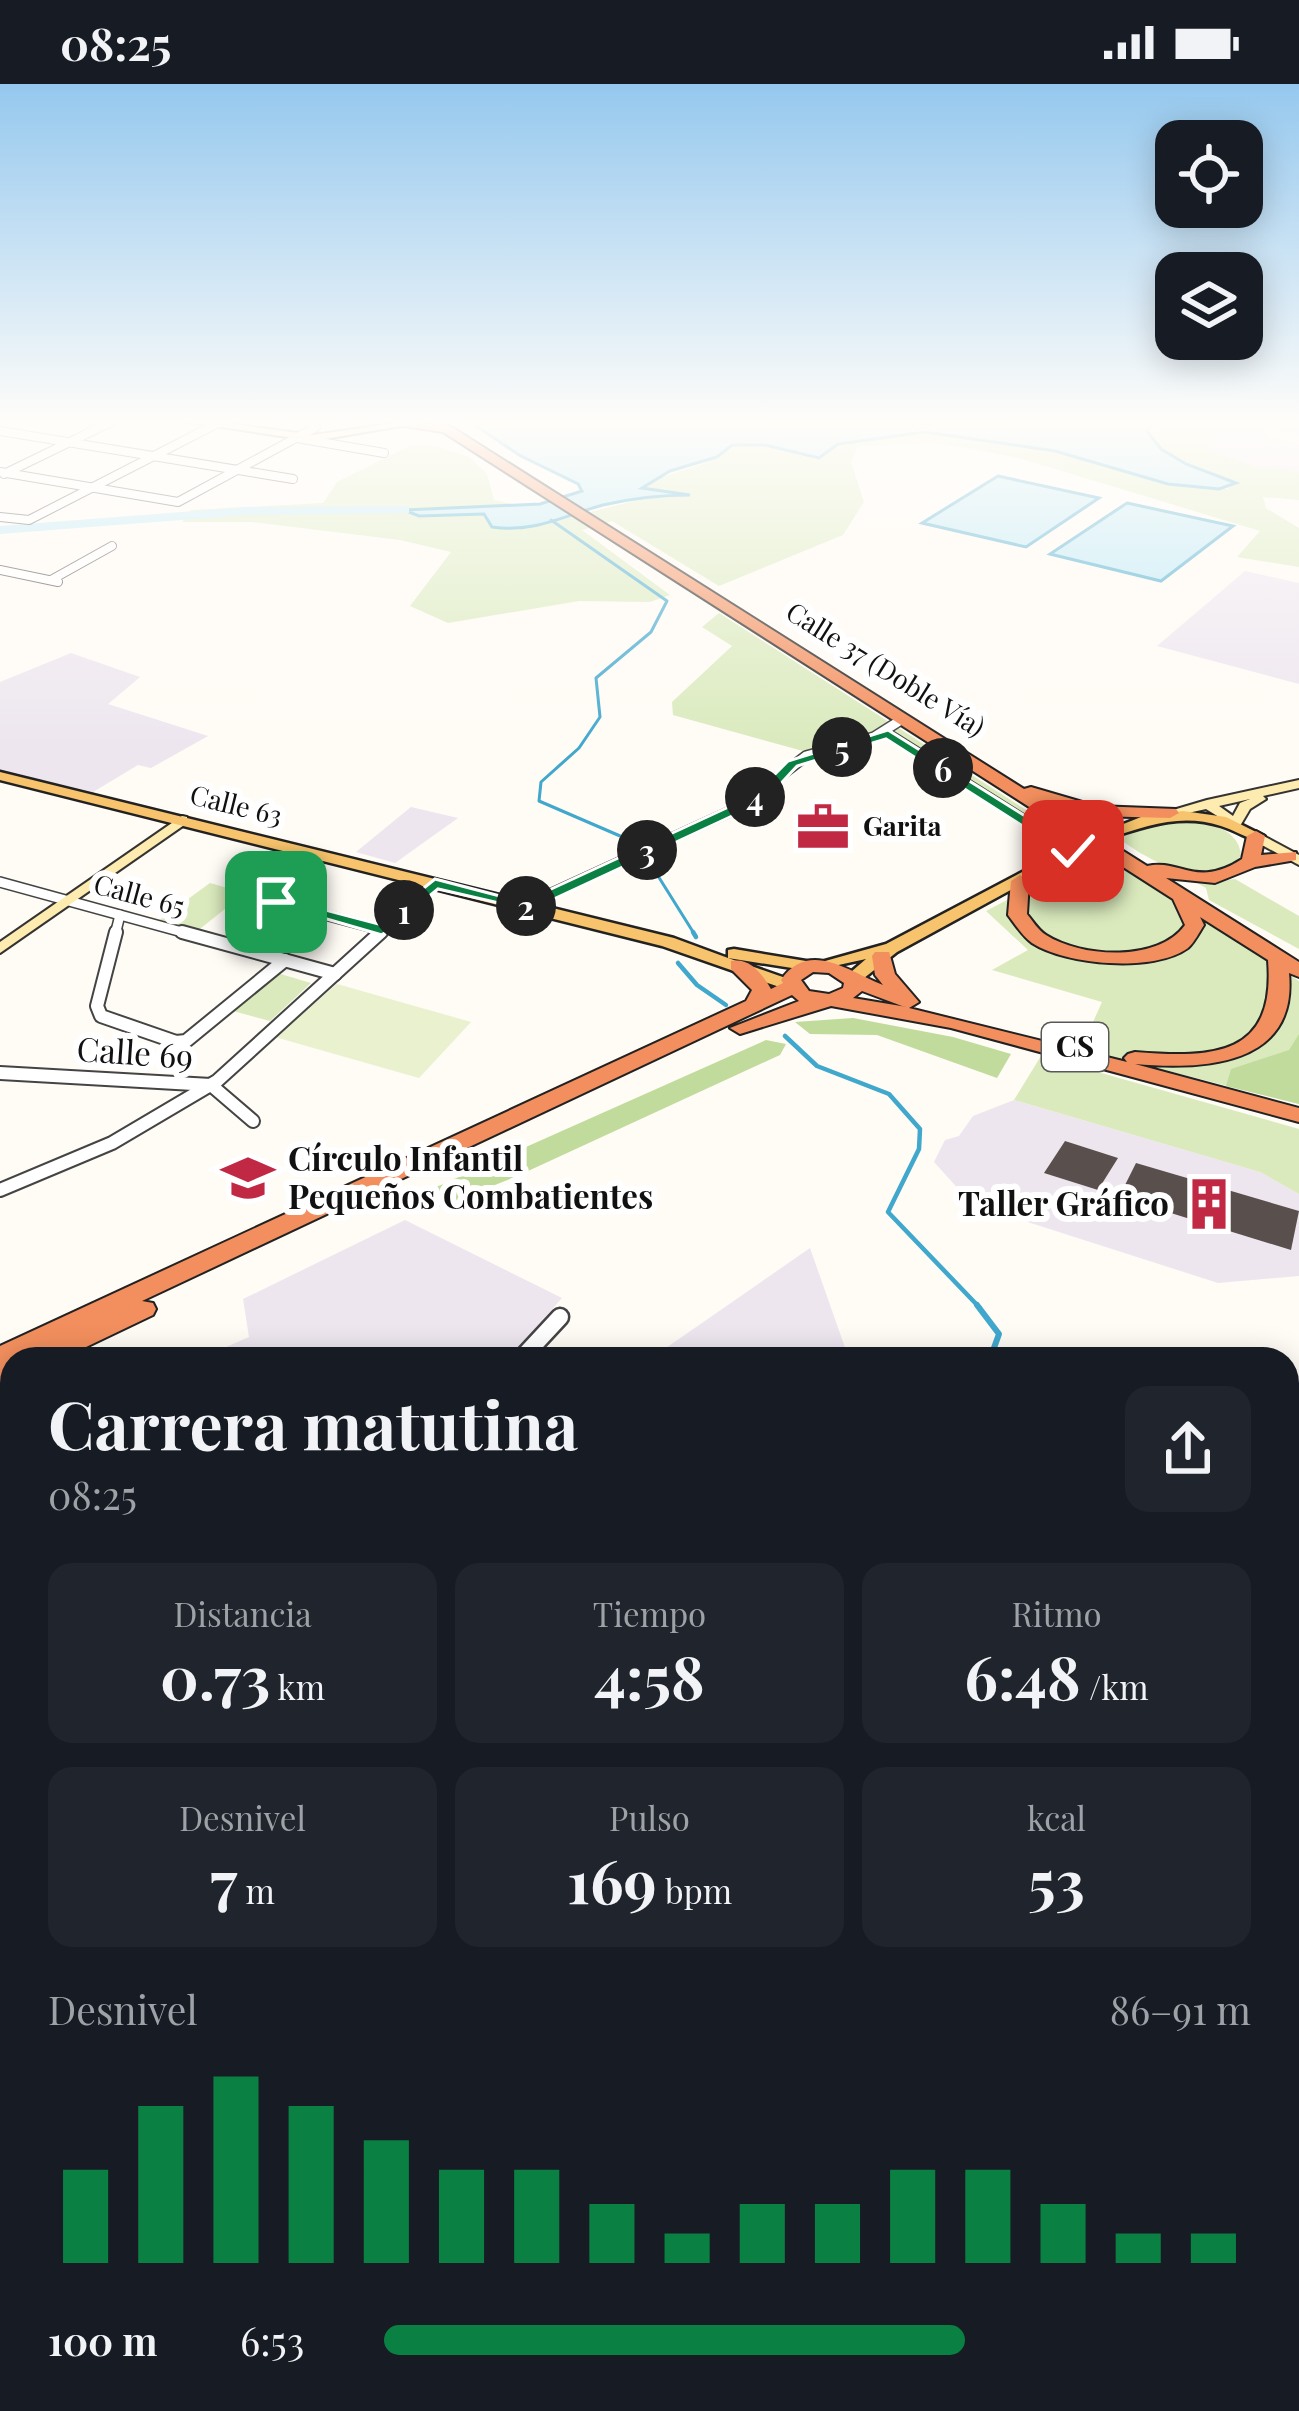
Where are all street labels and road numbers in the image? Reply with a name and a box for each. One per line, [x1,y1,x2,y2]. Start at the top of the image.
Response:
street label: Calle 37 (Doble Vía) [780,593,992,744]
street label: Calle 63 [187,775,286,833]
street label: Calle 65 [90,865,189,923]
road number: CS [1042,1023,1108,1071]
street label: Calle 69 [76,1025,195,1077]

